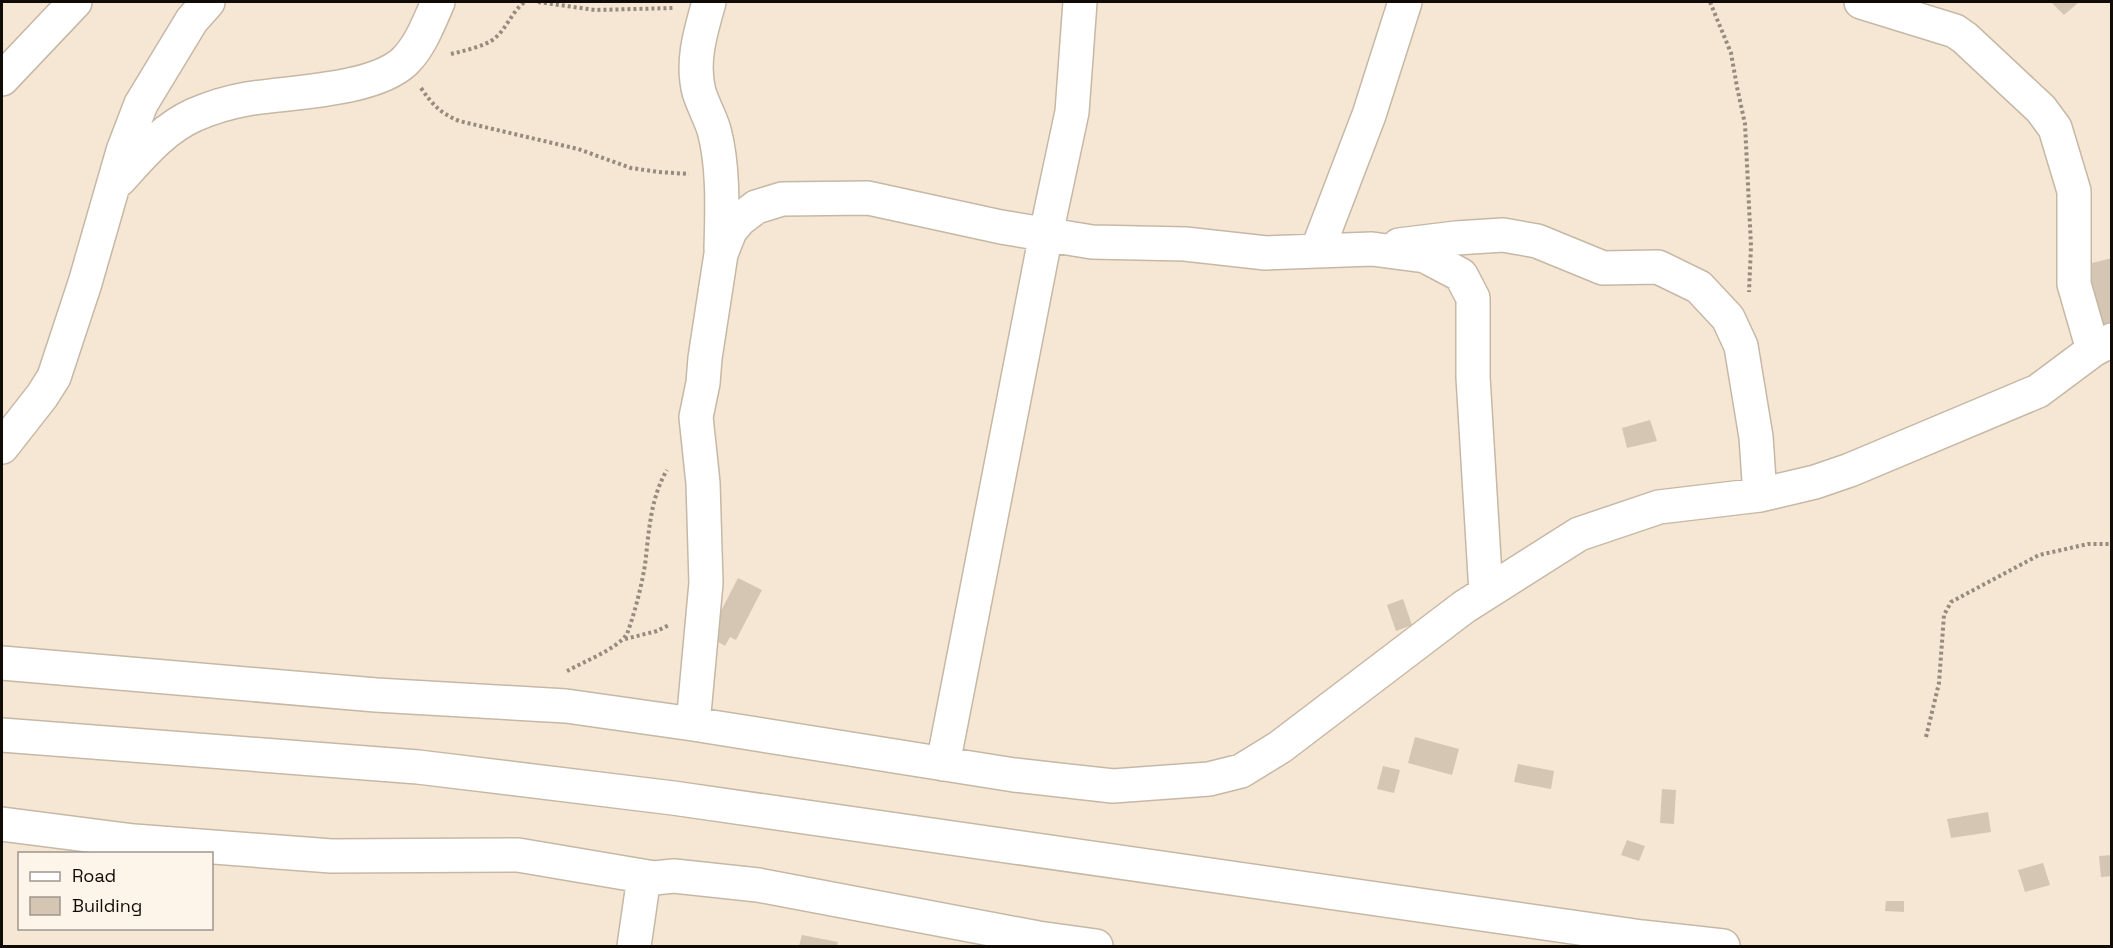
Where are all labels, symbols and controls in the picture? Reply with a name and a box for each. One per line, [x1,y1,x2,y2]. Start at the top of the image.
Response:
legend [18,852,213,930]
text: Road [72,864,116,887]
text: Building [72,894,142,917]

